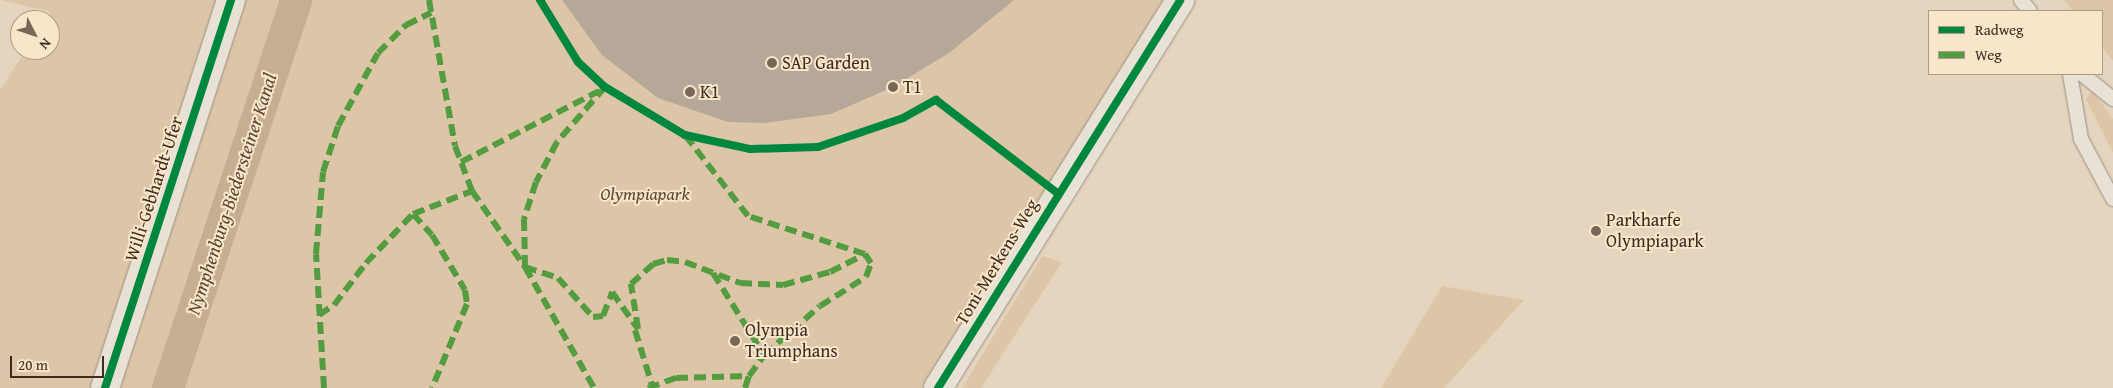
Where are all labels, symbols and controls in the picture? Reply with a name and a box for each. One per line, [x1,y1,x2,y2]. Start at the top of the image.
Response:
north arrow [10,10,60,60]
legend [1928,10,2103,75]
text: Radweg [1975,19,2024,40]
text: N [35,34,56,54]
text: Weg [1975,44,2002,65]
place label: SAP Garden [782,52,870,74]
marker: SAP Garden [766,57,778,69]
water label: Nymphenburg-Biedersteiner Kanal [182,70,282,318]
place label: T1 [903,76,922,98]
place label: K1 [700,81,719,103]
marker: T1 [887,81,899,93]
marker: K1 [684,86,696,98]
street label: Willi-Gebhardt-Ufer [120,114,188,264]
park label: Olympiapark [600,183,690,205]
street label: Toni-Merkens-Weg [951,195,1043,329]
place label: Parkharfe Olympiapark [1606,210,1704,252]
marker: Parkharfe Olympiapark [1590,225,1602,237]
place label: Olympia Triumphans [745,320,838,362]
marker: Olympia Triumphans [729,335,741,347]
scale bar [12,346,106,378]
text: 20 m [18,354,48,375]

